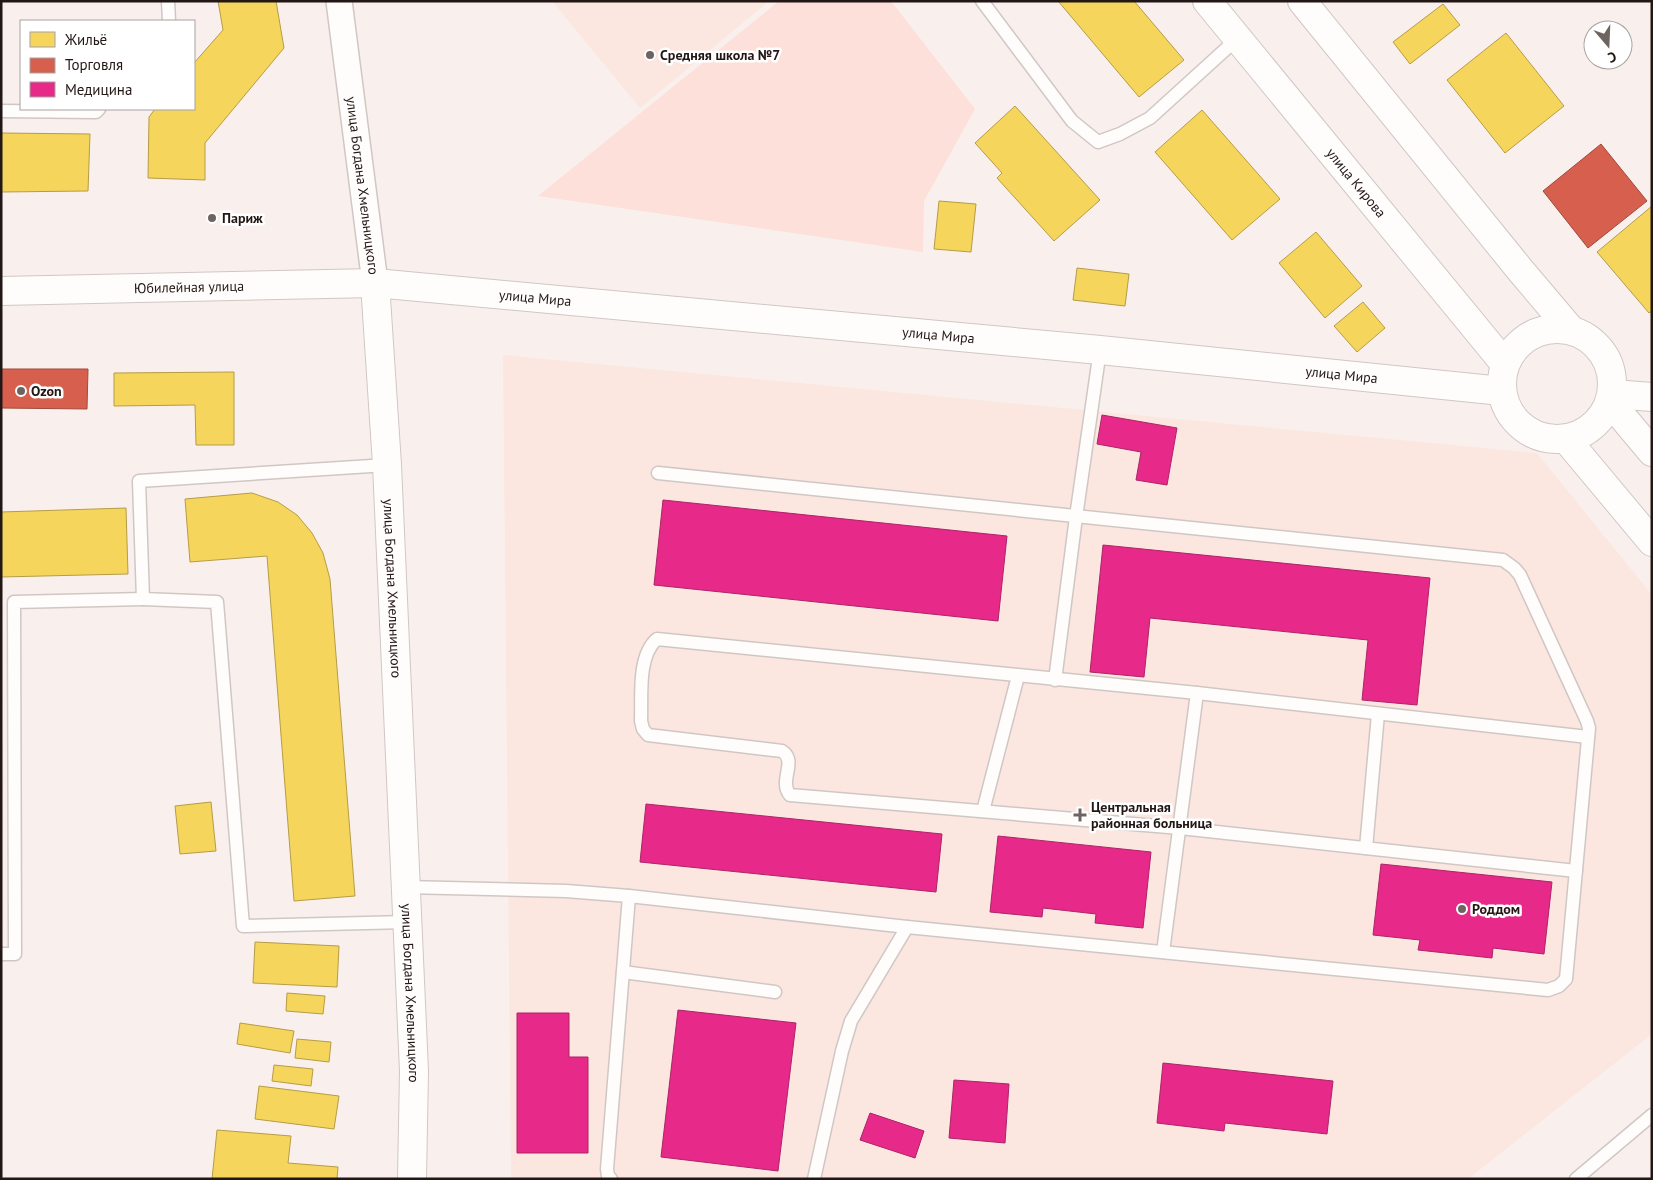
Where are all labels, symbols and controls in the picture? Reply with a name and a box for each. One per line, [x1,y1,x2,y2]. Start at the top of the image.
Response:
legend [20,20,195,110]
north arrow [1583,20,1633,70]
text: Жильё [64,30,107,49]
place label: Средняя школа №7 [660,46,780,64]
text: С [1605,48,1619,67]
marker: Средняя школа №7 [644,49,656,61]
text: Торговля [65,55,123,74]
text: Медицина [65,80,132,99]
street label: улица Богдана Хмельницкого [342,95,383,276]
street label: улица Кирова [1322,144,1390,221]
place label: Париж [222,209,263,227]
marker: Париж [206,212,218,224]
street label: Юбилейная улица [134,277,244,297]
street label: улица Мира [498,286,572,310]
street label: улица Мира [901,323,976,347]
street label: улица Мира [1305,362,1379,387]
place label: Ozon [31,382,62,400]
marker: Ozon [15,385,27,397]
street label: улица Богдана Хмельницкого [380,498,405,679]
place label: Центральная районная больница [1091,798,1212,832]
marker: Центральная районная больница [1073,808,1087,822]
place label: Роддом [1472,900,1520,918]
street label: улица Богдана Хмельницкого [398,903,423,1083]
marker: Роддом [1456,903,1468,915]

